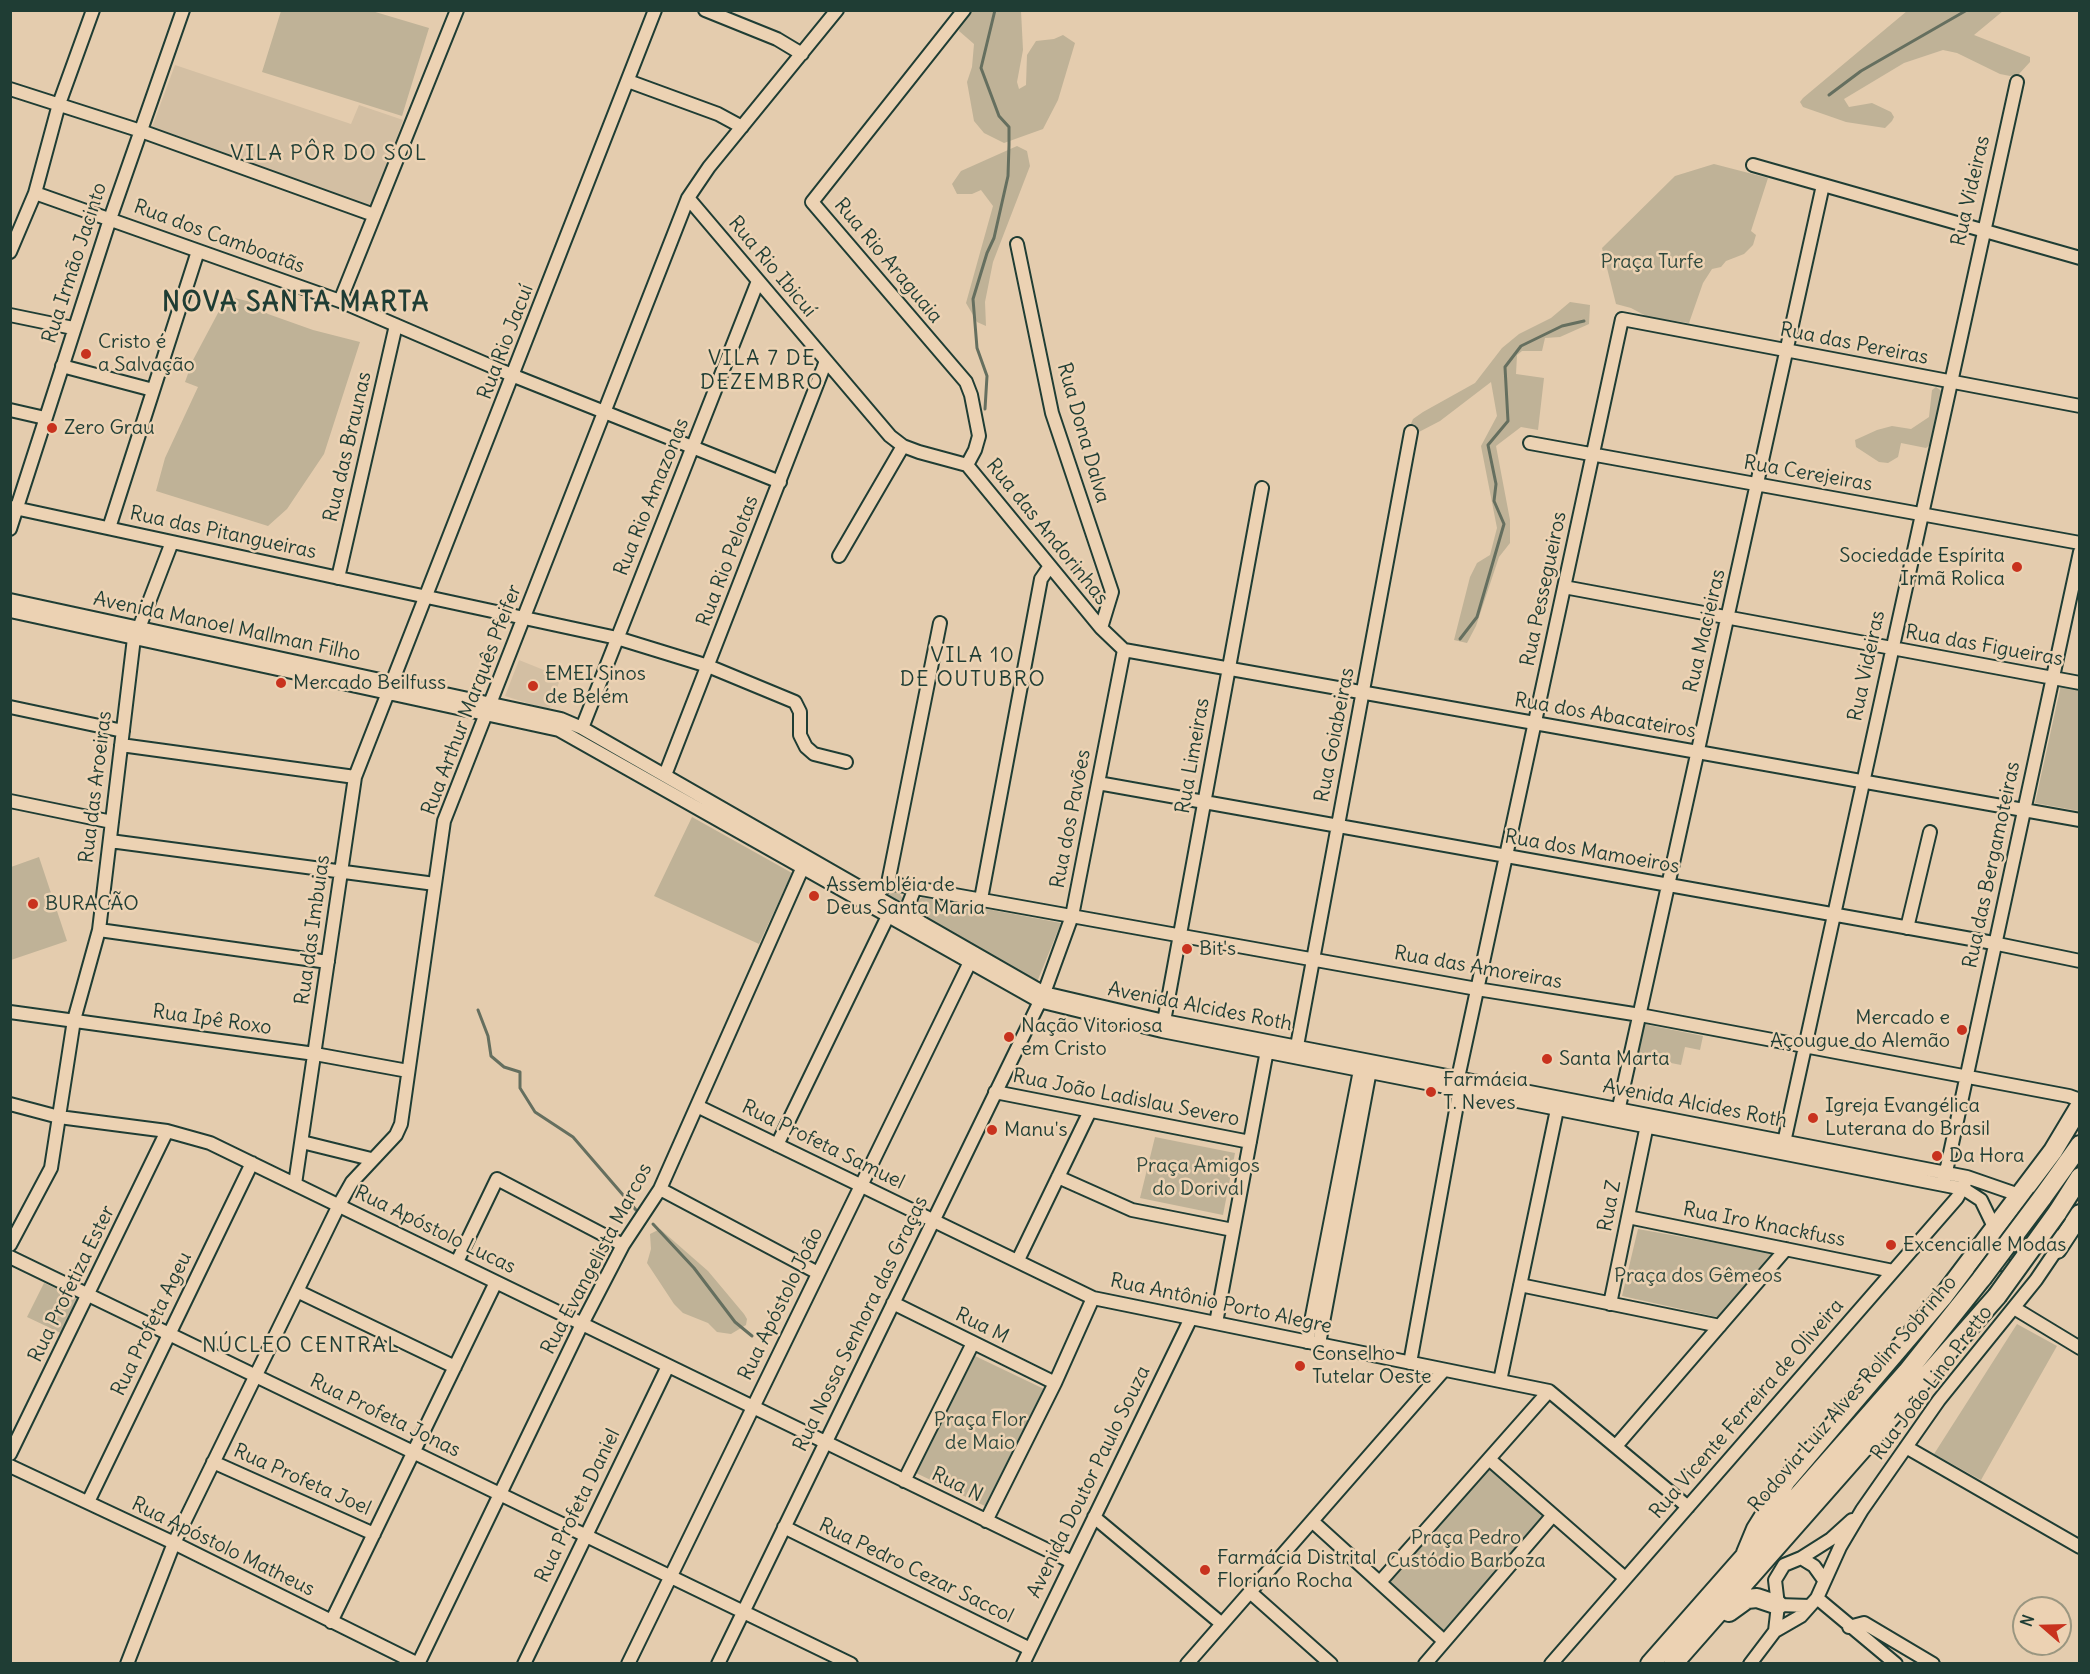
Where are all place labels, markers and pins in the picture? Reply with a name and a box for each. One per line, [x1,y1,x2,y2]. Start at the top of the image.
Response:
place label: Cristo é a Salvação [98,330,195,377]
marker: Cristo é a Salvação [79,347,93,361]
place label: Zero Grau [64,416,155,440]
marker: Zero Grau [45,421,59,435]
place label: Sociedade Espírita Irmã Rolica [1839,544,2005,591]
marker: Sociedade Espírita Irmã Rolica [2010,560,2024,574]
place label: EMEI Sinos de Belém [545,662,646,709]
place label: Mercado Beilfuss [293,671,446,695]
marker: Mercado Beilfuss [274,676,288,690]
marker: EMEI Sinos de Belém [526,679,540,693]
place label: Assembléia de Deus Santa Maria [826,873,985,920]
marker: Assembléia de Deus Santa Maria [807,889,821,903]
place label: BURACÃO [45,892,139,916]
marker: BURACÃO [26,897,40,911]
place label: Bit's [1199,937,1236,961]
marker: Bit's [1180,942,1194,956]
place label: Mercado e Açougue do Alemão [1770,1006,1950,1053]
place label: Nação Vitoriosa em Cristo [1021,1014,1163,1061]
marker: Mercado e Açougue do Alemão [1955,1023,1969,1037]
marker: Nação Vitoriosa em Cristo [1002,1030,1016,1044]
place label: Santa Marta [1559,1047,1670,1071]
marker: Santa Marta [1540,1052,1554,1066]
place label: Farmácia T. Neves [1443,1068,1528,1115]
marker: Farmácia T. Neves [1424,1085,1438,1099]
place label: Igreja Evangélica Luterana do Brasil [1825,1094,1990,1141]
marker: Igreja Evangélica Luterana do Brasil [1806,1111,1820,1125]
place label: Manu's [1004,1118,1068,1142]
marker: Manu's [985,1123,999,1137]
place label: Da Hora [1949,1144,2024,1168]
marker: Da Hora [1930,1149,1944,1163]
place label: Excencialle Modas [1903,1233,2066,1257]
marker: Excencialle Modas [1884,1238,1898,1252]
place label: Conselho Tutelar Oeste [1312,1342,1432,1389]
marker: Conselho Tutelar Oeste [1293,1359,1307,1373]
place label: Farmácia Distrital Floriano Rocha [1217,1546,1376,1593]
marker: Farmácia Distrital Floriano Rocha [1198,1563,1212,1577]

